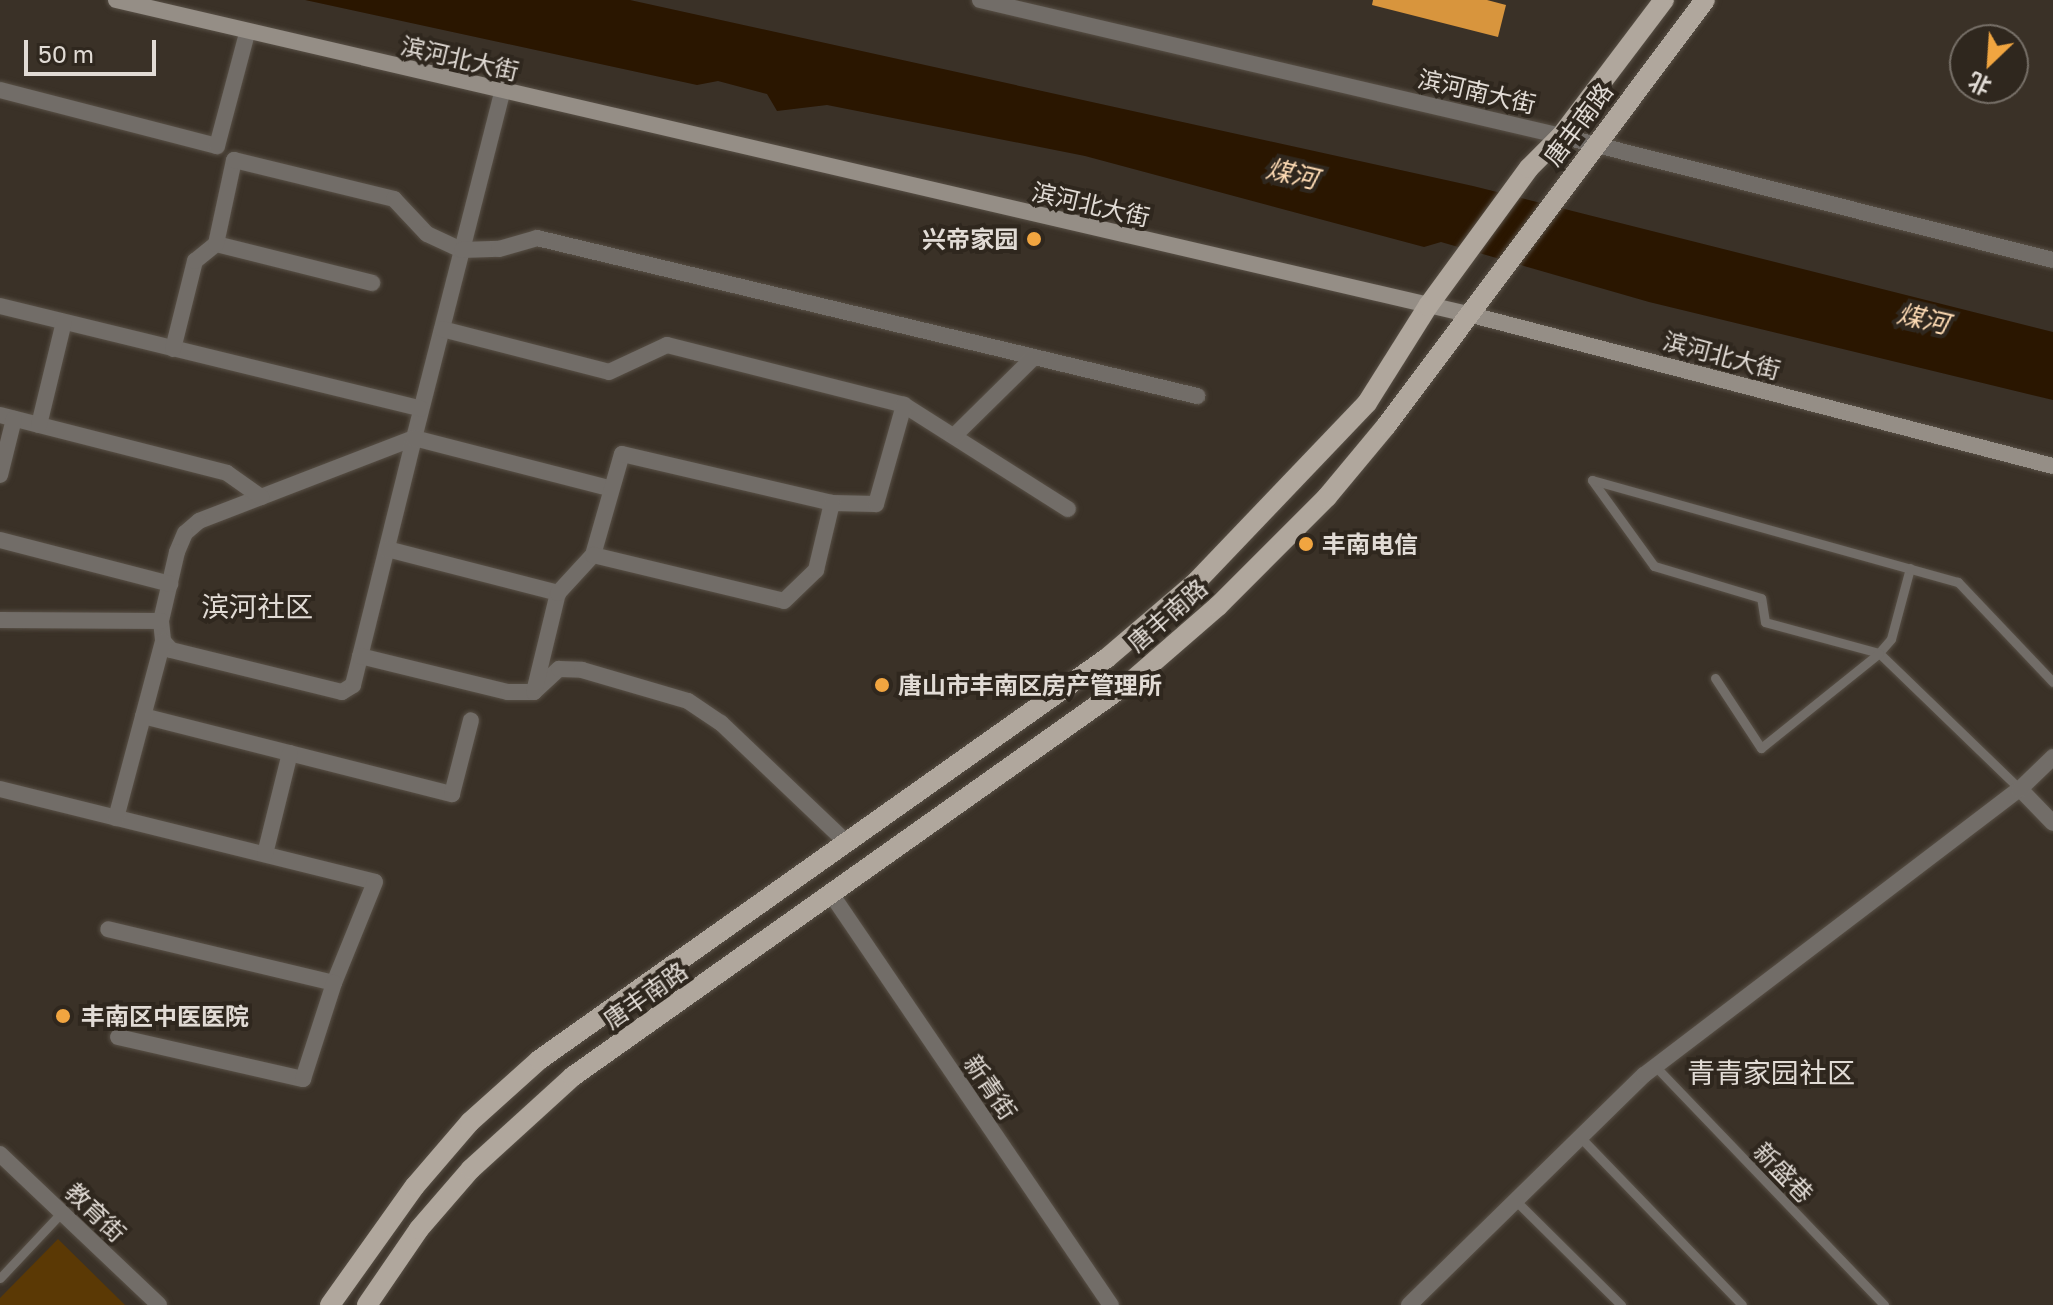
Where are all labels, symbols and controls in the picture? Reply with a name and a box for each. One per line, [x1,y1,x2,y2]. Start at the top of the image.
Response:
scale bar [28,24,160,74]
north arrow [1949,24,2029,104]
street label: 滨河北大街 [398,30,522,86]
text: 50 m [38,39,94,68]
street label: 滨河南大街 [1415,63,1539,119]
text: 北 [1964,68,1995,101]
street label: 唐丰南路 [1538,77,1618,171]
water label: 煤河 [1263,153,1321,195]
street label: 滨河北大街 [1029,176,1153,232]
place label: 兴帝家园 [922,225,1018,253]
marker: 兴帝家园 [1025,230,1043,248]
water label: 煤河 [1894,298,1952,340]
street label: 滨河北大街 [1660,326,1784,384]
place label: 丰南电信 [1322,530,1418,558]
marker: 丰南电信 [1297,535,1315,553]
street label: 唐丰南路 [1121,573,1213,657]
district label: 滨河社区 [201,590,313,624]
place label: 唐山市丰南区房产管理所 [898,671,1162,699]
marker: 唐山市丰南区房产管理所 [873,676,891,694]
street label: 唐丰南路 [597,956,693,1034]
place label: 丰南区中医医院 [81,1002,249,1030]
marker: 丰南区中医医院 [52,1005,74,1027]
street label: 新青街 [959,1049,1023,1125]
district label: 青青家园社区 [1687,1056,1855,1090]
street label: 新盛巷 [1749,1136,1819,1208]
street label: 教育街 [60,1177,132,1247]

